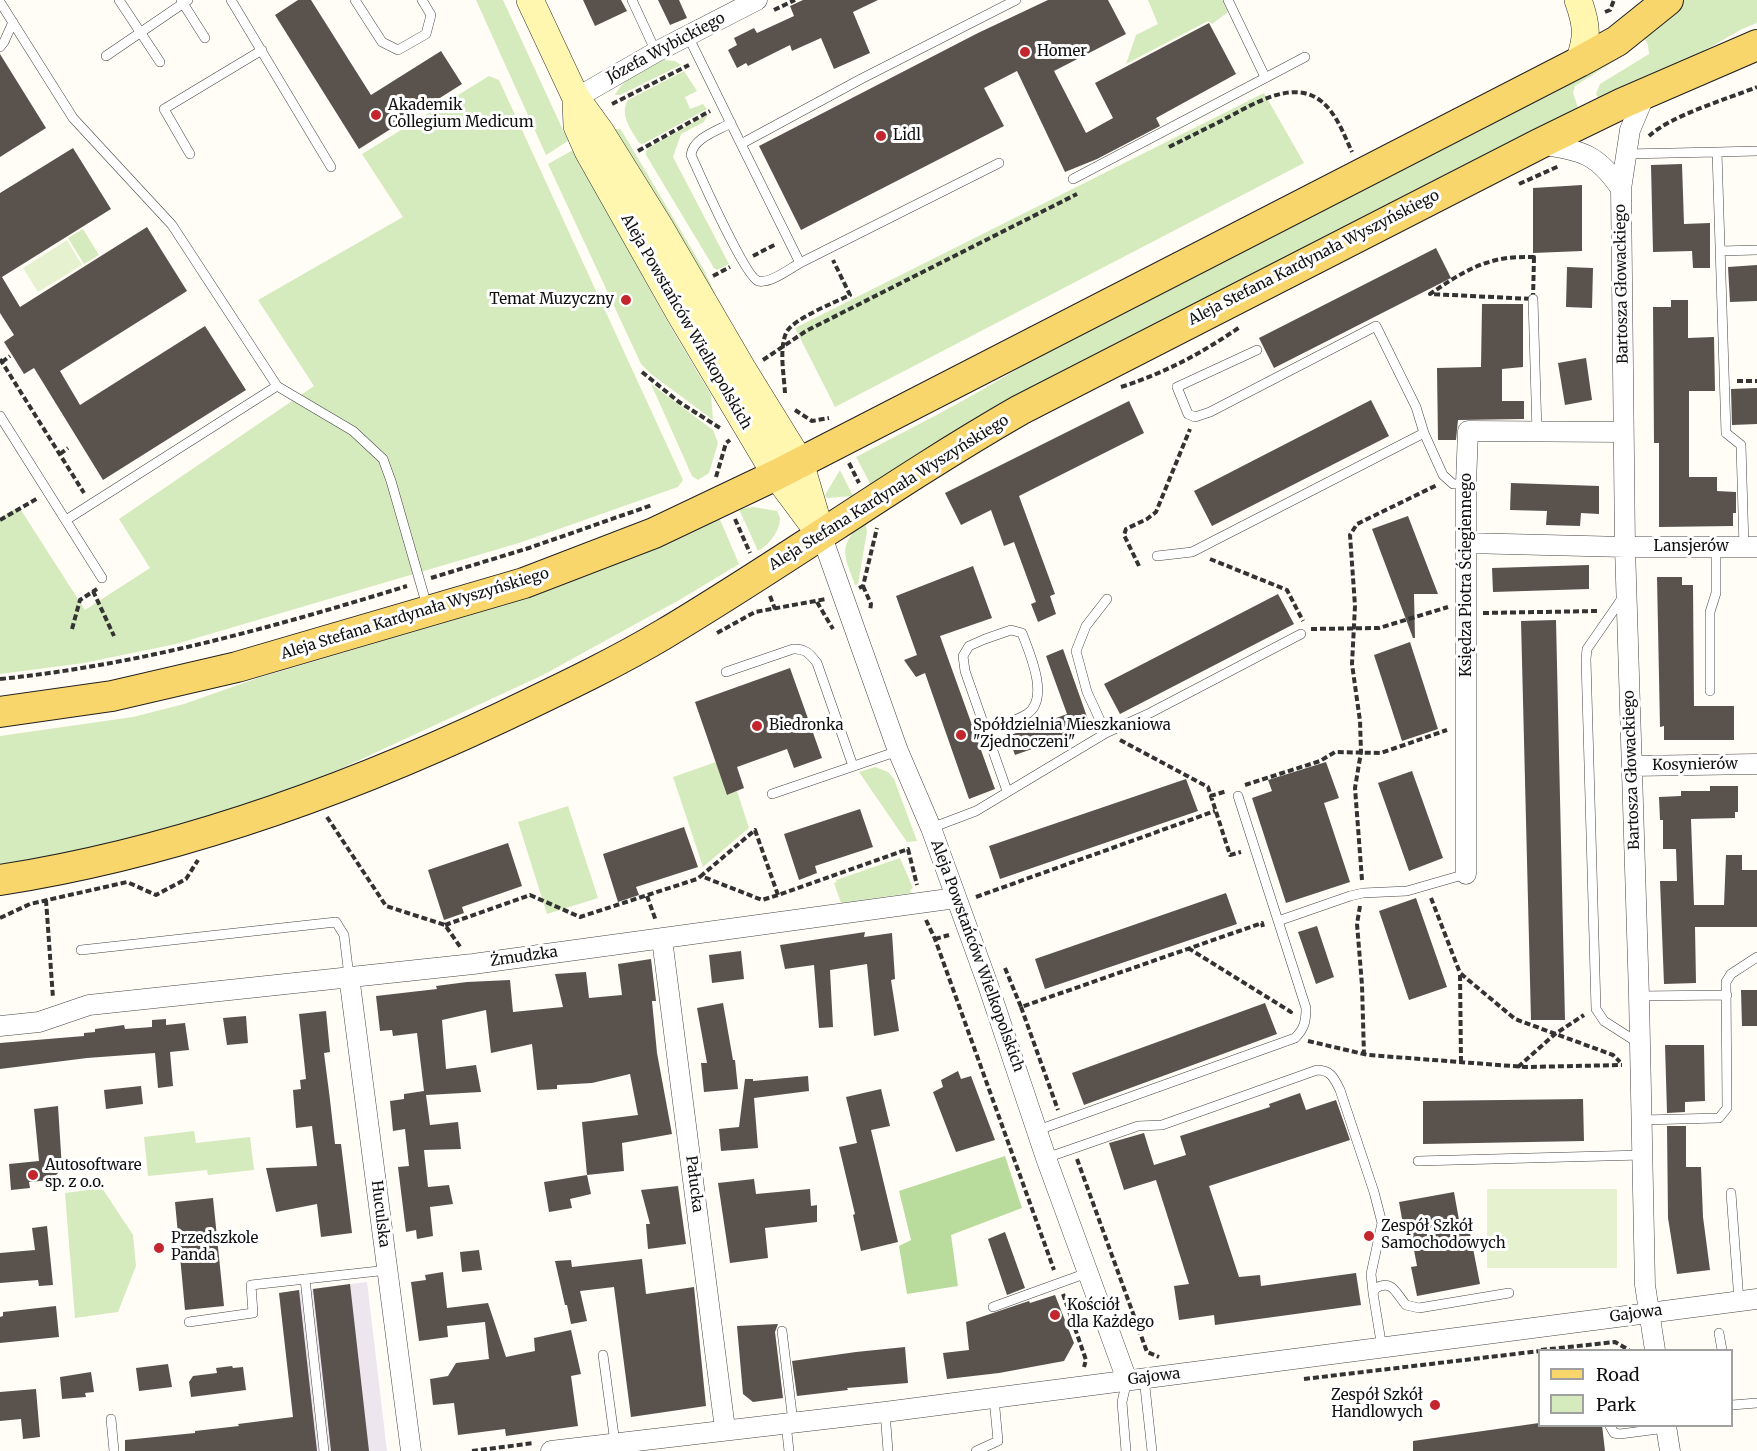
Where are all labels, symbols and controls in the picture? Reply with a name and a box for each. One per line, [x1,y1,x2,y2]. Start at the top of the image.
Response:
street label: Józefa Wybickiego [604,9,728,87]
place label: Homer [1037,43,1087,61]
marker: Homer [1018,45,1032,59]
place label: Akademik Collegium Medicum [388,97,534,132]
marker: Akademik Collegium Medicum [369,108,383,122]
place label: Lidl [893,127,921,145]
marker: Lidl [874,129,888,143]
street label: Aleja Stefana Kardynała Wyszyńskiego [1186,187,1442,329]
street label: Bartosza Głowackiego [1612,204,1632,364]
street label: Aleja Powstańców Wielkopolskich [617,211,755,433]
place label: Temat Muzyczny [489,291,614,309]
marker: Temat Muzyczny [619,293,633,307]
street label: Aleja Stefana Kardynała Wyszyńskiego [766,411,1012,575]
street label: Księdza Piotra Ściegiennego [1458,473,1476,677]
street label: Lansjerów [1653,538,1729,556]
street label: Aleja Stefana Kardynała Wyszyńskiego [279,565,551,663]
street label: Bartosza Głowackiego [1620,690,1644,850]
place label: Biedronka [769,717,843,735]
place label: Spółdzielnia Mieszkaniowa "Zjednoczeni" [973,717,1171,752]
marker: Biedronka [750,719,764,733]
marker: Spółdzielnia Mieszkaniowa "Zjednoczeni" [954,728,968,742]
street label: Kosynierów [1652,755,1738,775]
street label: Aleja Powstańców Wielkopolskich [927,838,1027,1074]
street label: Żmudzka [489,943,559,971]
street label: Pałucka [682,1155,706,1213]
place label: Autosoftware sp. z o.o. [45,1157,142,1192]
marker: Autosoftware sp. z o.o. [26,1168,40,1182]
street label: Huculska [367,1179,393,1249]
place label: Zespół Szkół Samochodowych [1381,1218,1506,1253]
marker: Zespół Szkół Samochodowych [1362,1229,1376,1243]
place label: Przedszkole Panda [171,1230,258,1265]
marker: Przedszkole Panda [152,1241,166,1255]
place label: Kościół dla Każdego [1067,1297,1154,1332]
street label: Gajowa [1609,1301,1663,1327]
marker: Kościół dla Każdego [1048,1308,1062,1322]
legend [1538,1349,1733,1427]
text: Road [1596,1363,1640,1386]
street label: Gajowa [1127,1365,1181,1389]
place label: Zespół Szkół Handlowych [1331,1387,1423,1422]
text: Park [1596,1393,1636,1416]
marker: Zespół Szkół Handlowych [1428,1398,1442,1412]

